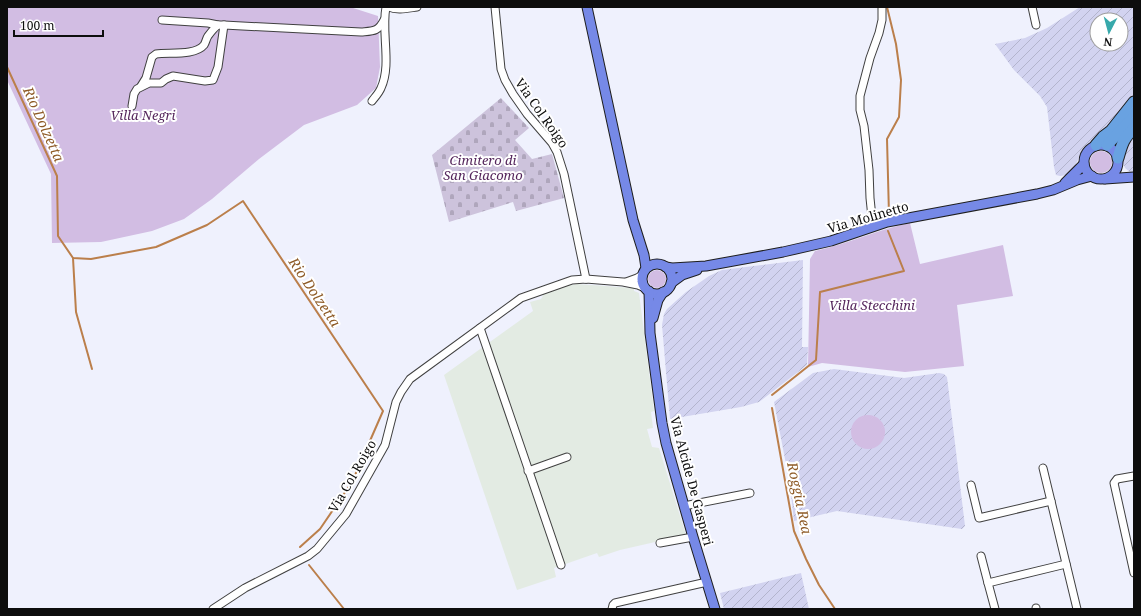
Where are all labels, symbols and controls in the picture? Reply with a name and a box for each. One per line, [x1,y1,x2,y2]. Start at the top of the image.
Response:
scale bar [14,12,103,38]
north arrow [1089,12,1129,52]
text: 100 m [20,17,55,34]
text: N [1102,34,1113,50]
street label: Via Col Roigo [511,75,573,151]
water label: Rio Dolzetta [19,83,69,165]
park label: Villa Negri [110,106,176,124]
park label: Cimitero di San Giacomo [443,151,523,184]
street label: Via Molinetto [825,197,911,237]
water label: Rio Dolzetta [284,253,346,331]
park label: Villa Stecchini [829,296,915,314]
street label: Via Alcide De Gasperi [666,414,718,548]
street label: Via Col Roigo [324,436,380,516]
water label: Roggia Rea [783,459,817,537]

